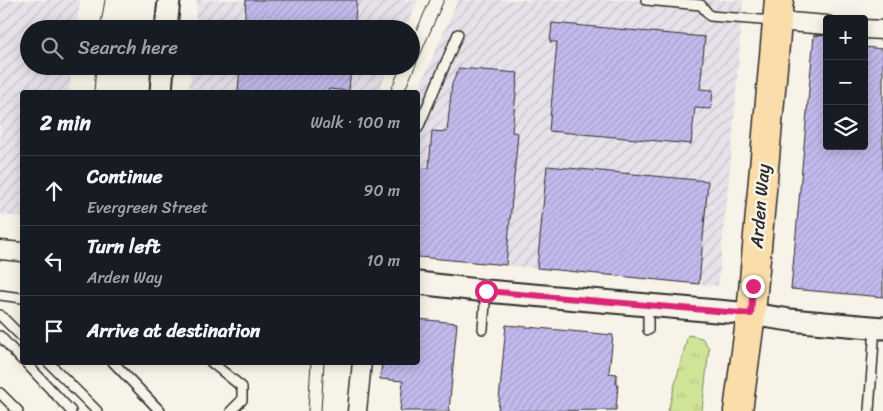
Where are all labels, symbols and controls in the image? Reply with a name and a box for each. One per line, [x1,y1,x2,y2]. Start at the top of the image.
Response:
map controls [823,15,868,150]
button: + [823,15,868,60]
search box [20,20,420,75]
text: Search here [78,31,178,64]
icon: search [38,34,66,62]
button: − [823,60,868,105]
text: 2 min [40,104,91,142]
button: layers [823,105,868,150]
text: Walk · 100 m [310,108,400,137]
text: Continue [87,160,163,193]
street label: Arden Way [740,162,780,251]
text: 90 m [364,176,400,205]
icon: ahead [40,177,68,205]
text: Evergreen Street [87,193,208,222]
text: Turn left [87,230,160,263]
text: 10 m [367,246,400,275]
icon: left [40,247,68,275]
text: Arden Way [87,263,162,292]
route end [742,275,765,298]
route start [475,280,498,303]
text: Arrive at destination [87,314,260,347]
icon: arrive [40,317,68,345]

